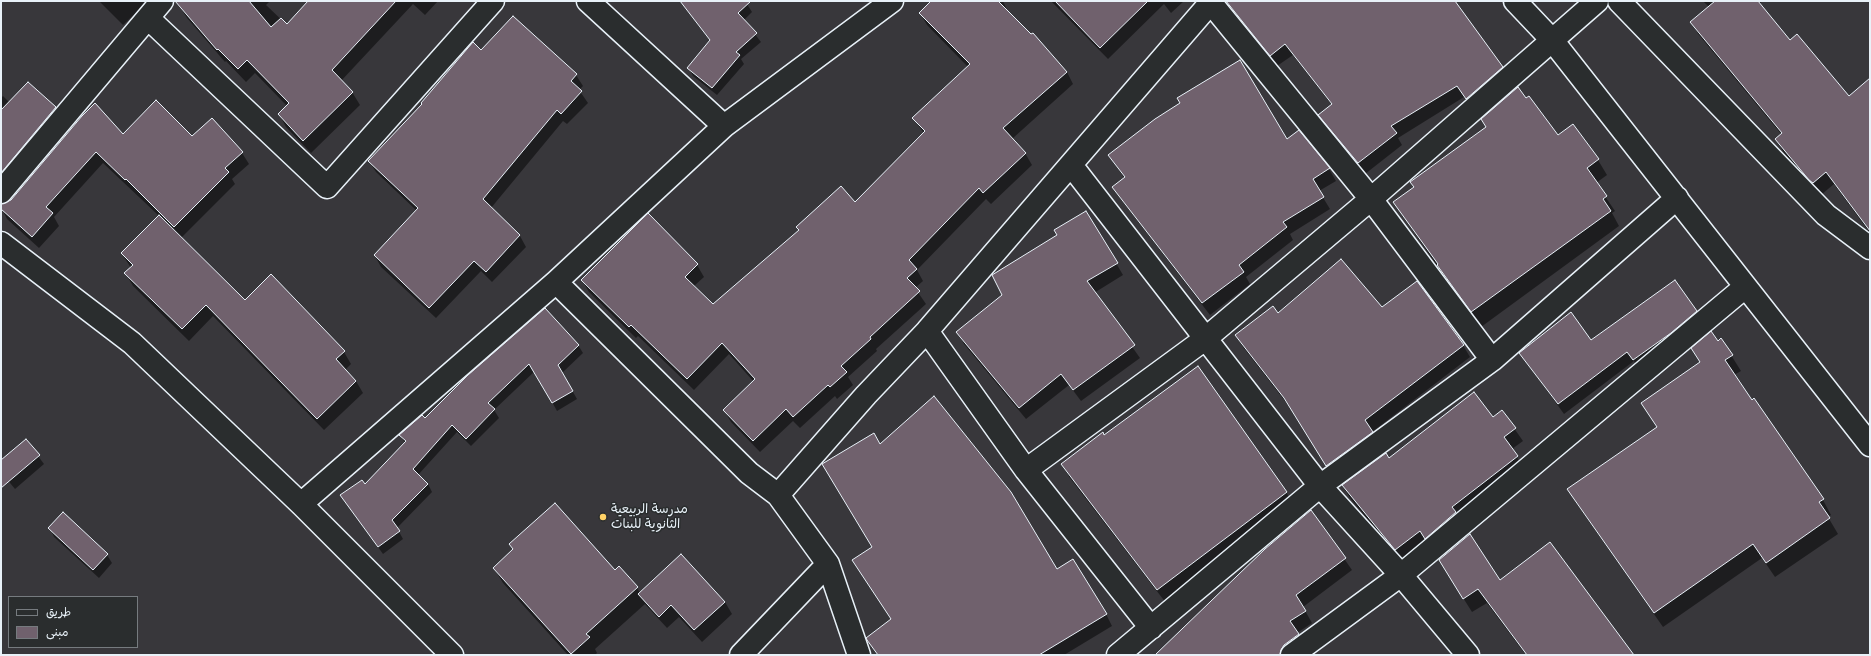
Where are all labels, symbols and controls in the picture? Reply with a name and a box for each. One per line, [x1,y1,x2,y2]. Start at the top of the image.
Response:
place label: مدرسة الربيعية الثانوية للبنات [611,502,688,533]
marker: مدرسة الربيعية الثانوية للبنات [598,512,608,522]
legend [8,596,138,648]
text: طريق [46,601,71,623]
text: مبنى [46,621,69,643]

